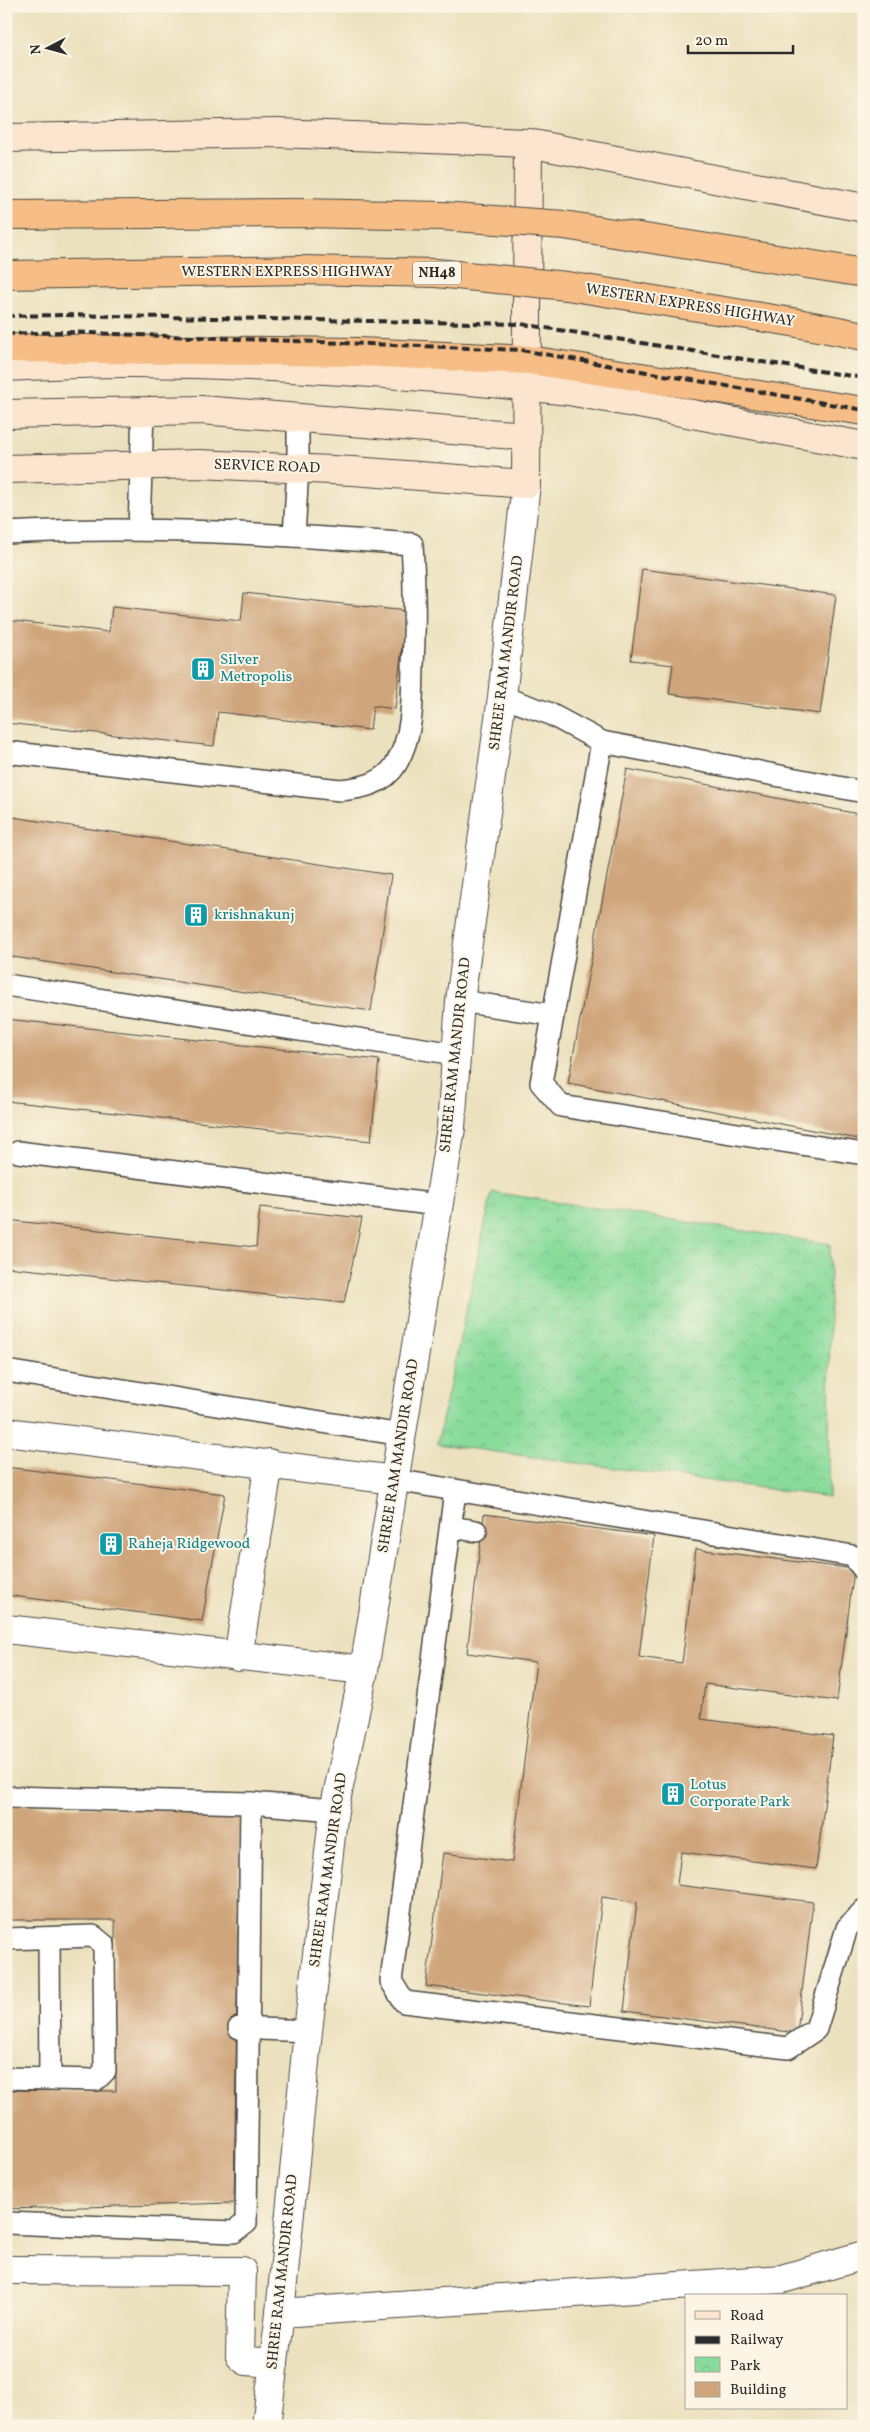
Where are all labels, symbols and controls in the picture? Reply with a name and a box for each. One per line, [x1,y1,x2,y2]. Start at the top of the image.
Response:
north arrow [22,22,72,72]
scale bar [688,22,792,54]
text: 20 m [695,31,728,52]
text: N [27,43,47,55]
street label: WESTERN EXPRESS HIGHWAY [181,262,393,283]
road number: NH48 [413,262,461,284]
street label: WESTERN EXPRESS HIGHWAY [584,279,797,333]
street label: SERVICE ROAD [213,455,321,479]
street label: SHREE RAM MANDIR ROAD [485,554,529,752]
place label: Silver Metropolis [220,650,292,688]
building icon: Silver Metropolis [190,656,216,682]
building icon: krishnakunj [183,902,209,928]
place label: krishnakunj [214,905,295,926]
street label: SHREE RAM MANDIR ROAD [435,956,477,1154]
street label: SHREE RAM MANDIR ROAD [373,1357,425,1555]
building icon: Raheja Ridgewood [98,1531,124,1557]
place label: Raheja Ridgewood [128,1534,250,1555]
street label: SHREE RAM MANDIR ROAD [305,1771,353,1969]
place label: Lotus Corporate Park [690,1775,790,1813]
building icon: Lotus Corporate Park [660,1781,686,1807]
street label: SHREE RAM MANDIR ROAD [262,2173,304,2371]
legend [685,2294,848,2410]
text: Road [730,2306,764,2327]
text: Railway [730,2330,783,2351]
text: Park [730,2356,761,2377]
text: Building [730,2380,787,2401]

